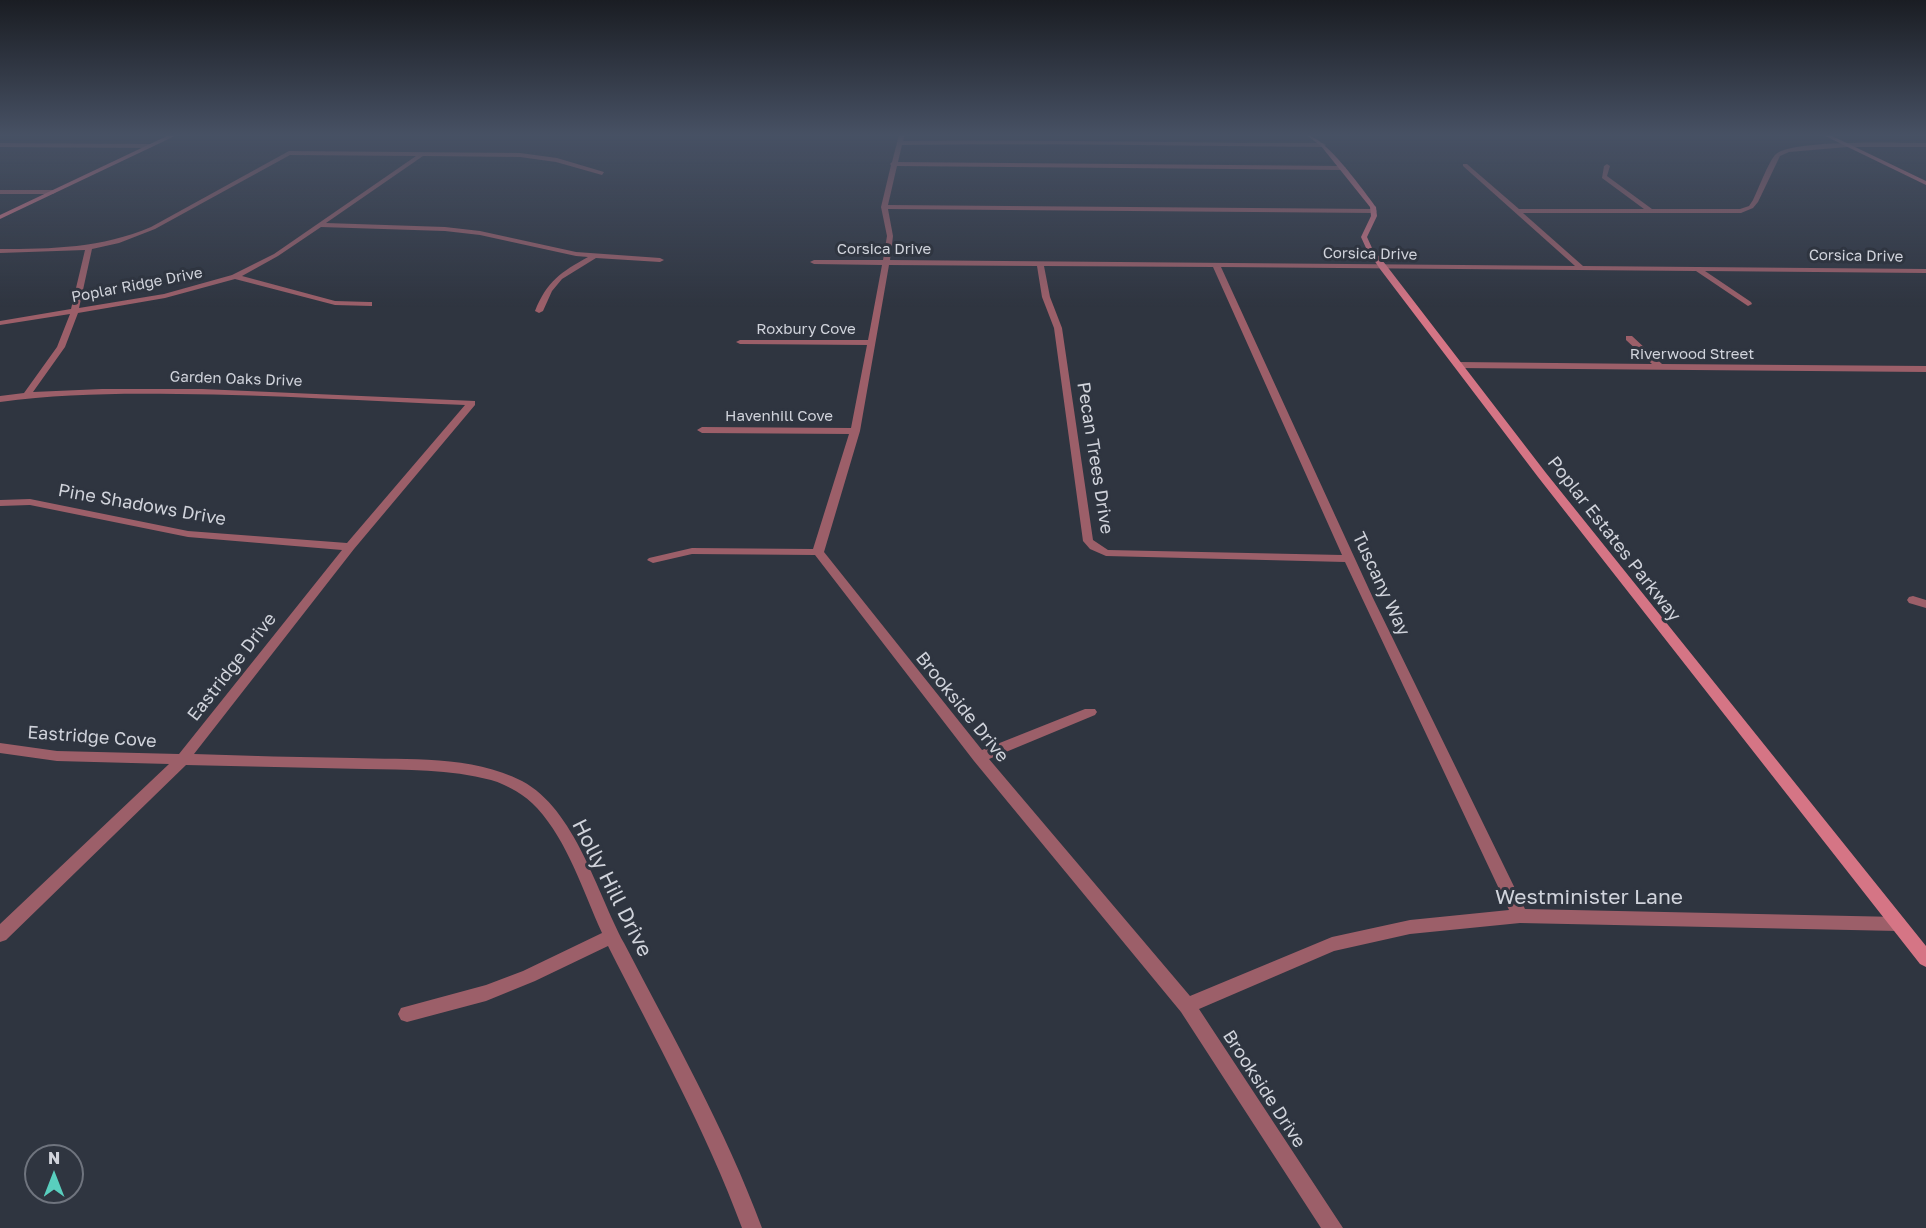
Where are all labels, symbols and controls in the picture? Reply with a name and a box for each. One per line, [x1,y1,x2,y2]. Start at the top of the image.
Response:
street label: Corsica Drive [837,240,931,258]
street label: Corsica Drive [1323,244,1417,264]
street label: Corsica Drive [1809,246,1903,266]
street label: Poplar Ridge Drive [70,263,204,307]
street label: Roxbury Cove [756,320,856,338]
street label: Riverwood Street [1630,345,1754,363]
street label: Garden Oaks Drive [169,368,303,390]
street label: Pecan Trees Drive [1072,381,1118,535]
street label: Havenhill Cove [725,407,833,425]
street label: Poplar Estates Parkway [1543,452,1685,626]
street label: Pine Shadows Drive [56,480,228,530]
street label: Tuscany Way [1348,529,1414,639]
street label: Eastridge Drive [183,609,281,725]
street label: Brookside Drive [911,647,1013,767]
street label: Eastridge Cove [27,722,157,752]
street label: Holly Hill Drive [567,815,657,961]
street label: Westminister Lane [1495,884,1683,910]
street label: Brookside Drive [1218,1026,1310,1152]
north arrow [24,1144,84,1204]
text: N [48,1148,60,1168]

